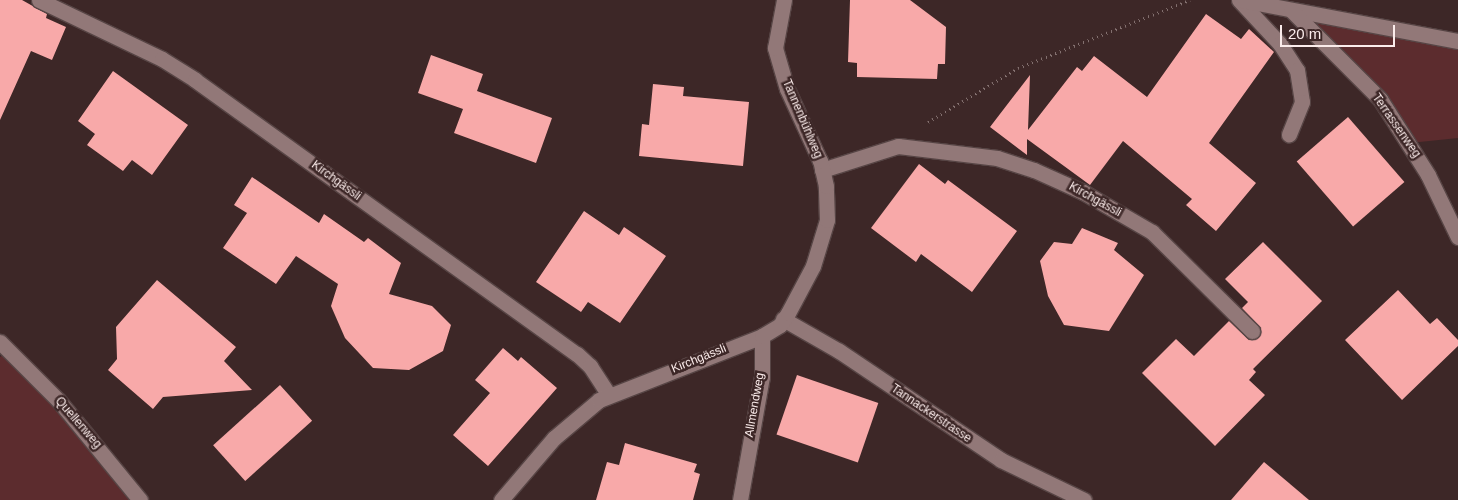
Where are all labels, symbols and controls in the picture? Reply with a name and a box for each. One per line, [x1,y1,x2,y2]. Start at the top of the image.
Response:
scale bar [1283,15,1398,47]
text: 20 m [1288,25,1321,42]
street label: Tannenbühlweg [779,77,825,161]
street label: Terrassenweg [1369,91,1423,161]
street label: Kirchgässli [308,158,364,204]
street label: Kirchgässli [1066,180,1124,220]
street label: Kirchgässli [669,341,729,377]
street label: Allmendweg [742,372,768,438]
street label: Tannackerstrasse [888,382,974,446]
street label: Quellenweg [52,394,104,452]

